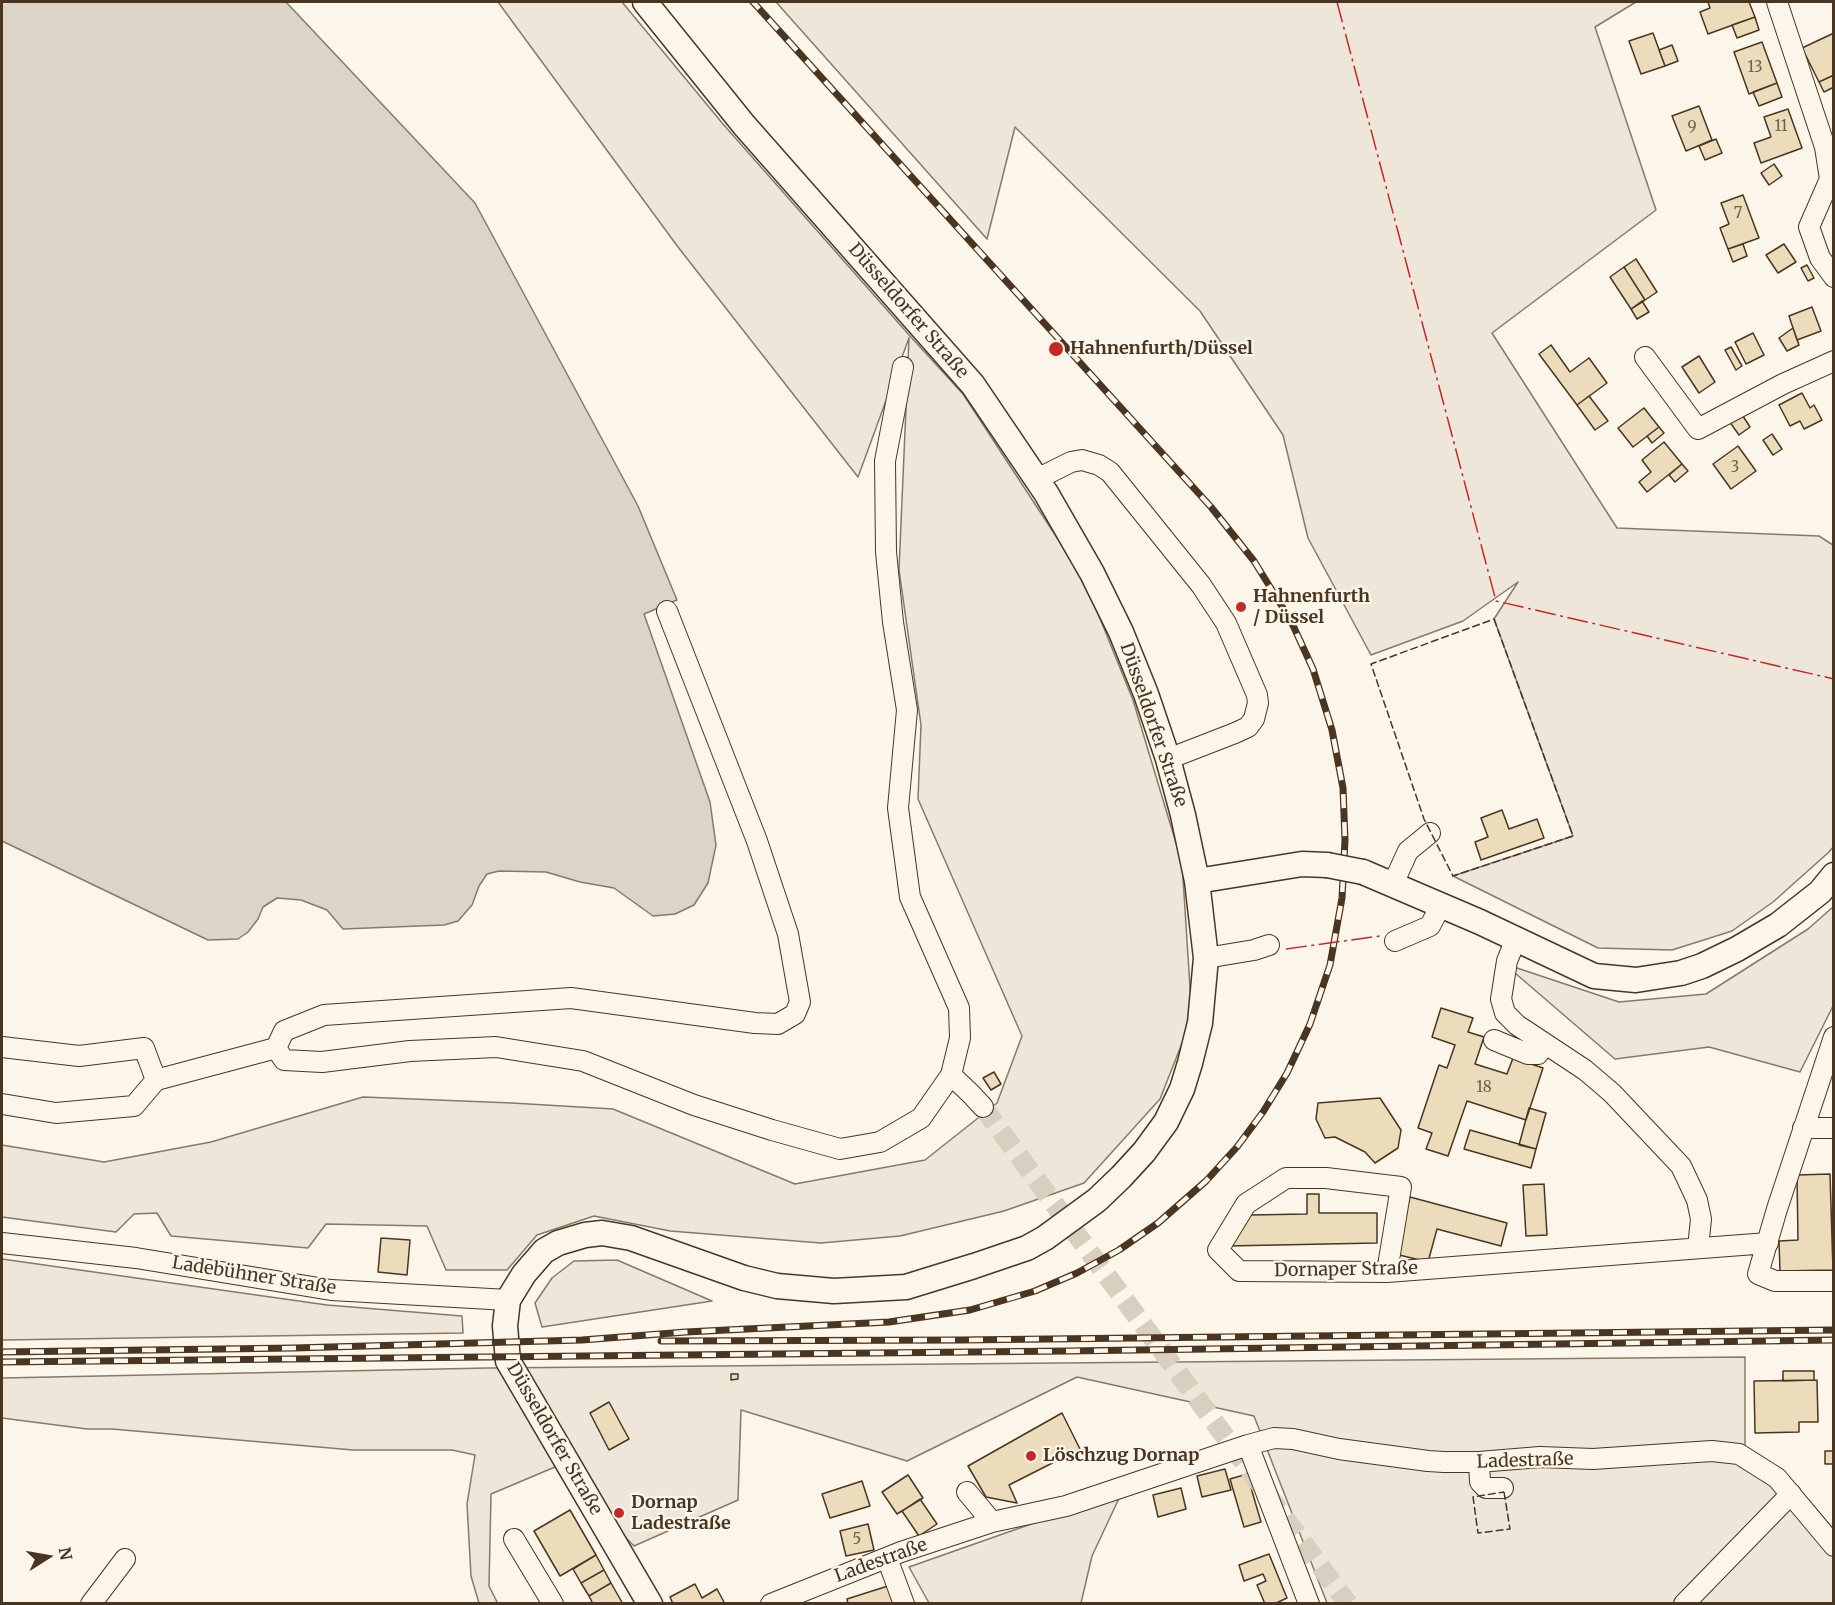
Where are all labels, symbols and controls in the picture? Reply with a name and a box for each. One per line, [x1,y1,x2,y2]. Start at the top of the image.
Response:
house number: 13 [1748,59,1762,77]
house number: 11 [1774,118,1788,136]
house number: 9 [1687,119,1697,137]
house number: 7 [1734,205,1742,223]
street label: Düsseldorfer Straße [843,239,973,383]
place label: Hahnenfurth/Düssel [1070,338,1253,360]
marker: Hahnenfurth/Düssel [1047,340,1065,358]
house number: 3 [1731,459,1739,477]
place label: Hahnenfurth / Düssel [1253,586,1370,628]
marker: Hahnenfurth / Düssel [1234,600,1248,614]
street label: Düsseldorfer Straße [1115,640,1191,810]
house number: 18 [1476,1079,1492,1097]
street label: Ladebühner Straße [170,1252,338,1300]
street label: Dornaper Straße [1274,1258,1418,1282]
street label: Düsseldorfer Straße [502,1359,606,1519]
place label: Löschzug Dornap [1043,1445,1199,1467]
marker: Löschzug Dornap [1024,1449,1038,1463]
street label: Ladestraße [1476,1449,1574,1473]
place label: Dornap Ladestraße [631,1492,731,1534]
marker: Dornap Ladestraße [612,1506,626,1520]
north arrow [18,1527,78,1587]
house number: 5 [853,1531,861,1549]
street label: Ladestraße [832,1534,930,1588]
text: N [55,1545,77,1562]

